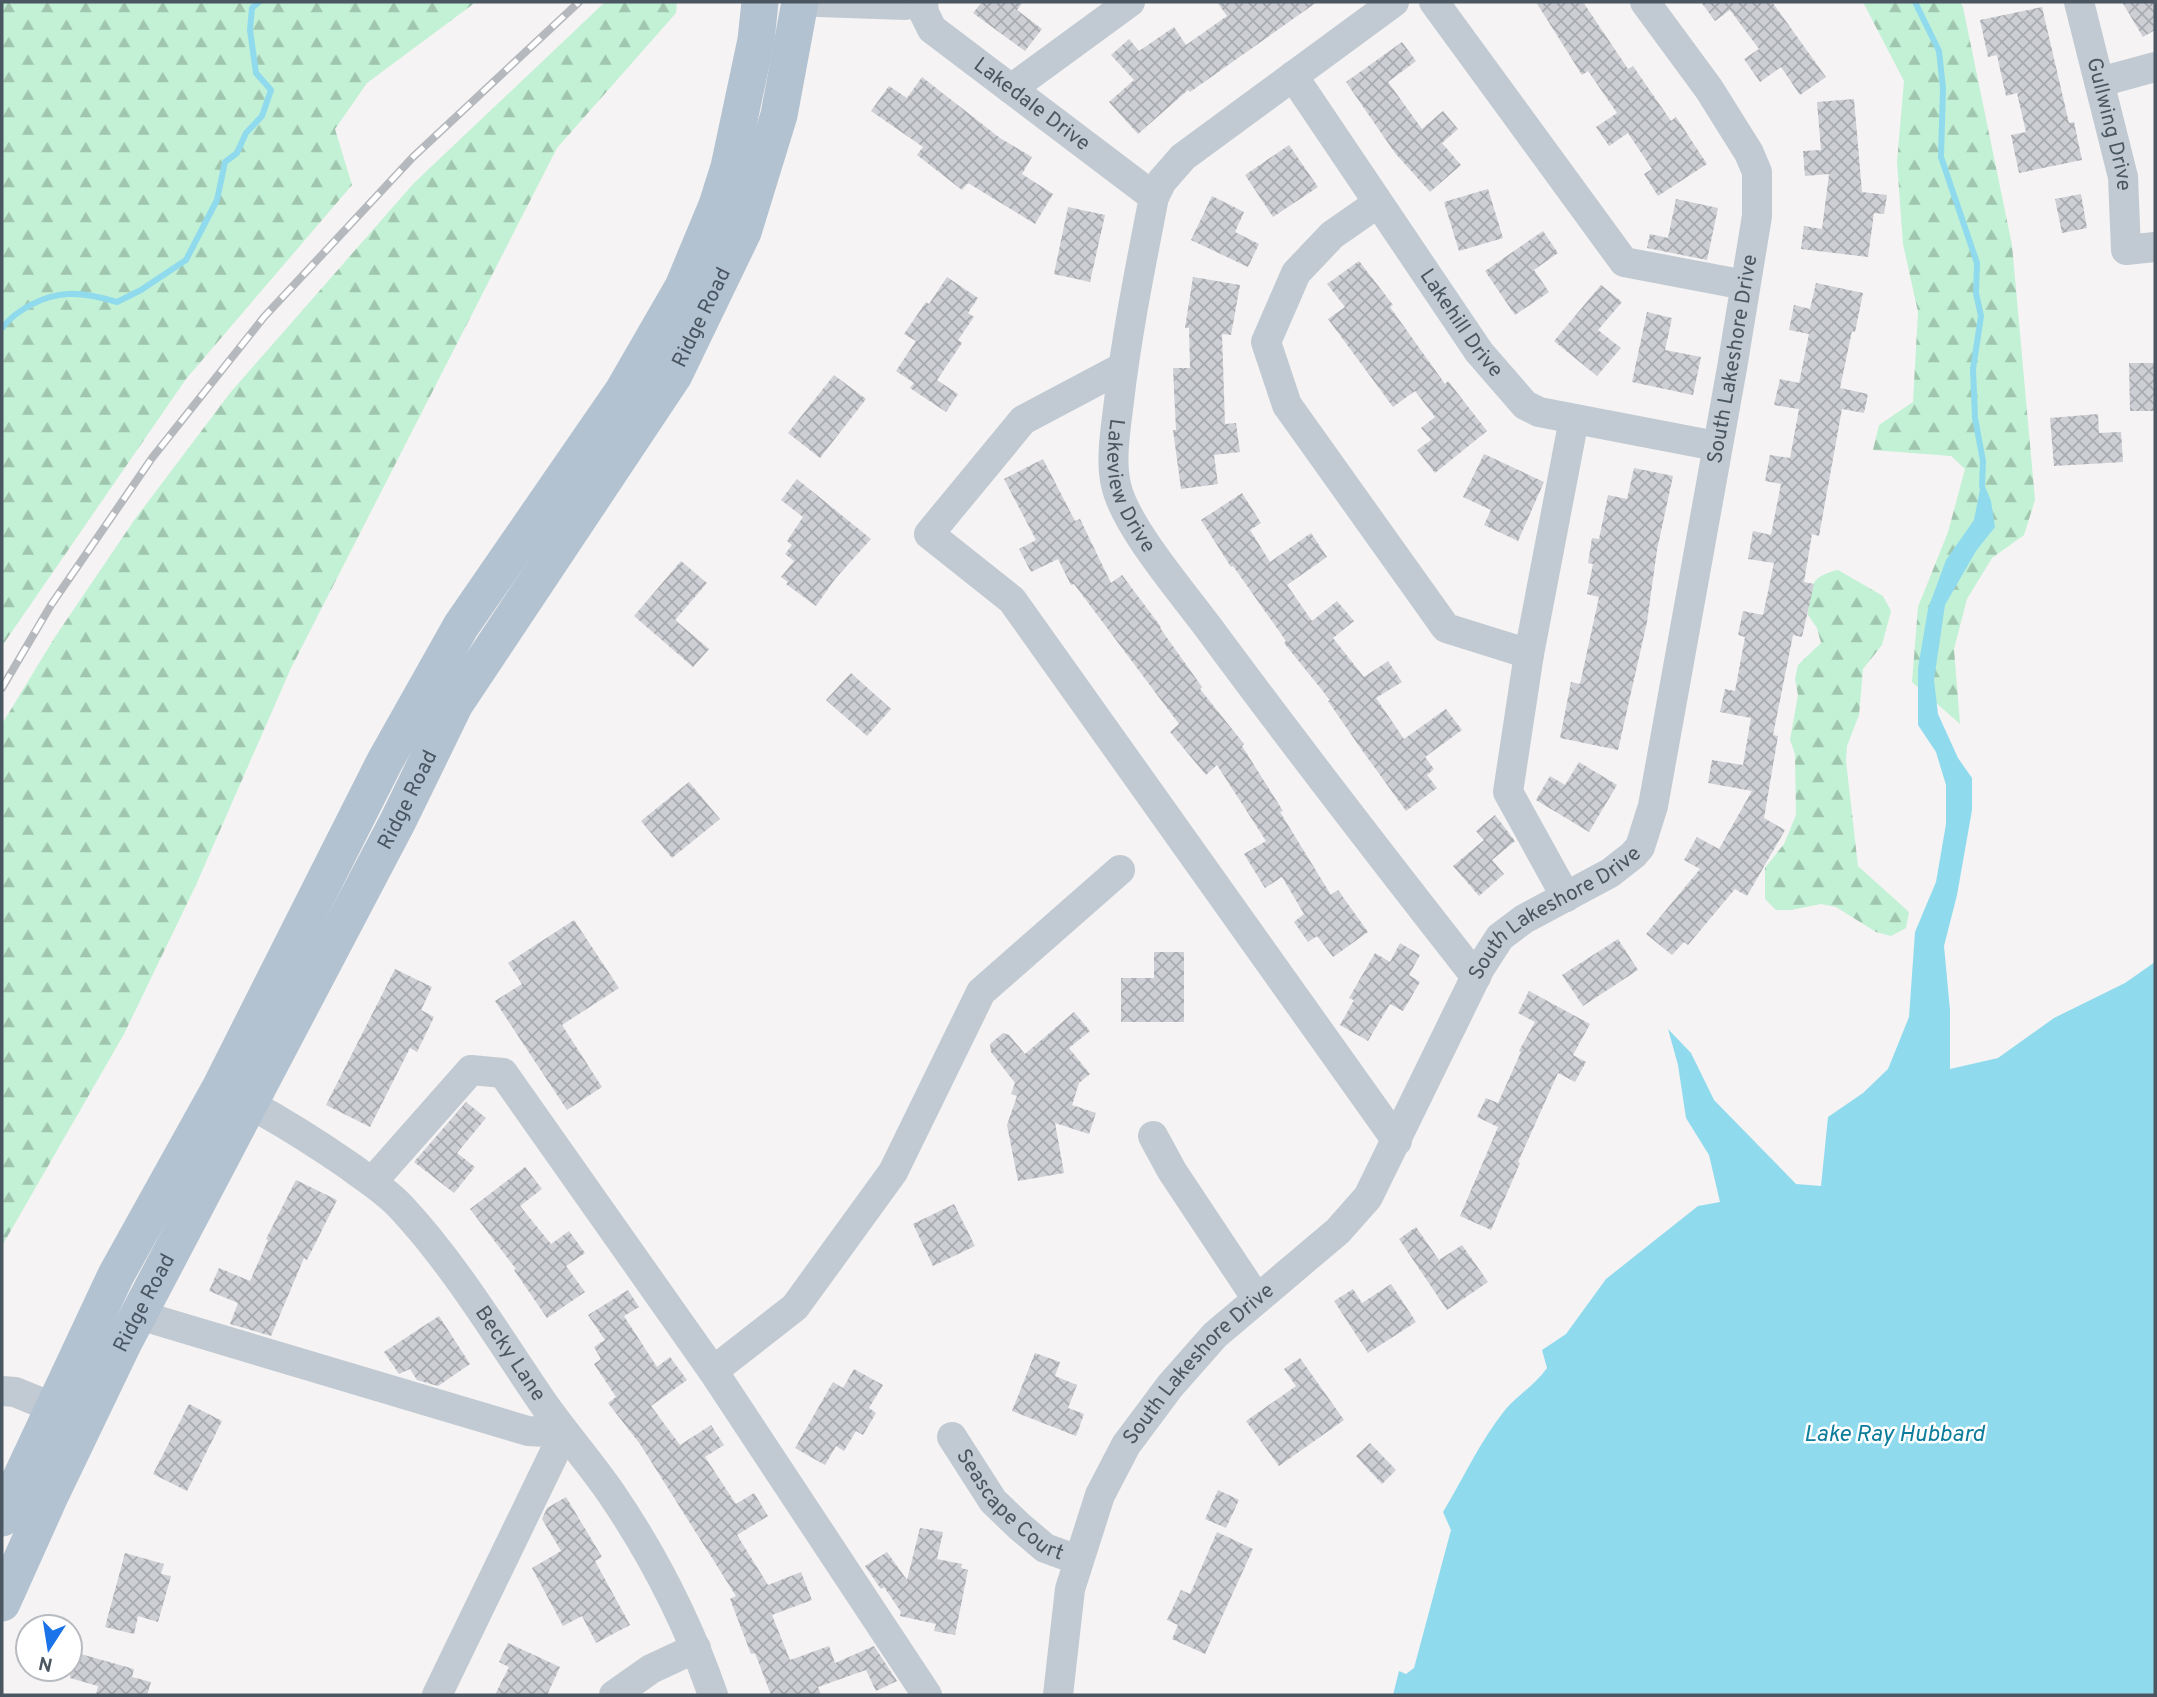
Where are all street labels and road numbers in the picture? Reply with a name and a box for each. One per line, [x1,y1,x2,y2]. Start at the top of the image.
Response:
street label: Lakedale Drive [968,52,1095,157]
street label: Gullwing Drive [2080,55,2137,191]
street label: South Lakeshore Drive [1702,252,1764,466]
street label: Ridge Road [666,263,737,372]
street label: Lakehill Drive [1413,264,1509,383]
street label: Lakeview Drive [1100,417,1161,558]
street label: Ridge Road [372,746,444,854]
street label: South Lakeshore Drive [1463,841,1648,984]
street label: Ridge Road [107,1249,181,1357]
street label: South Lakeshore Drive [1117,1277,1280,1450]
street label: Becky Lane [468,1301,552,1407]
street label: Seascape Court [950,1444,1067,1567]

